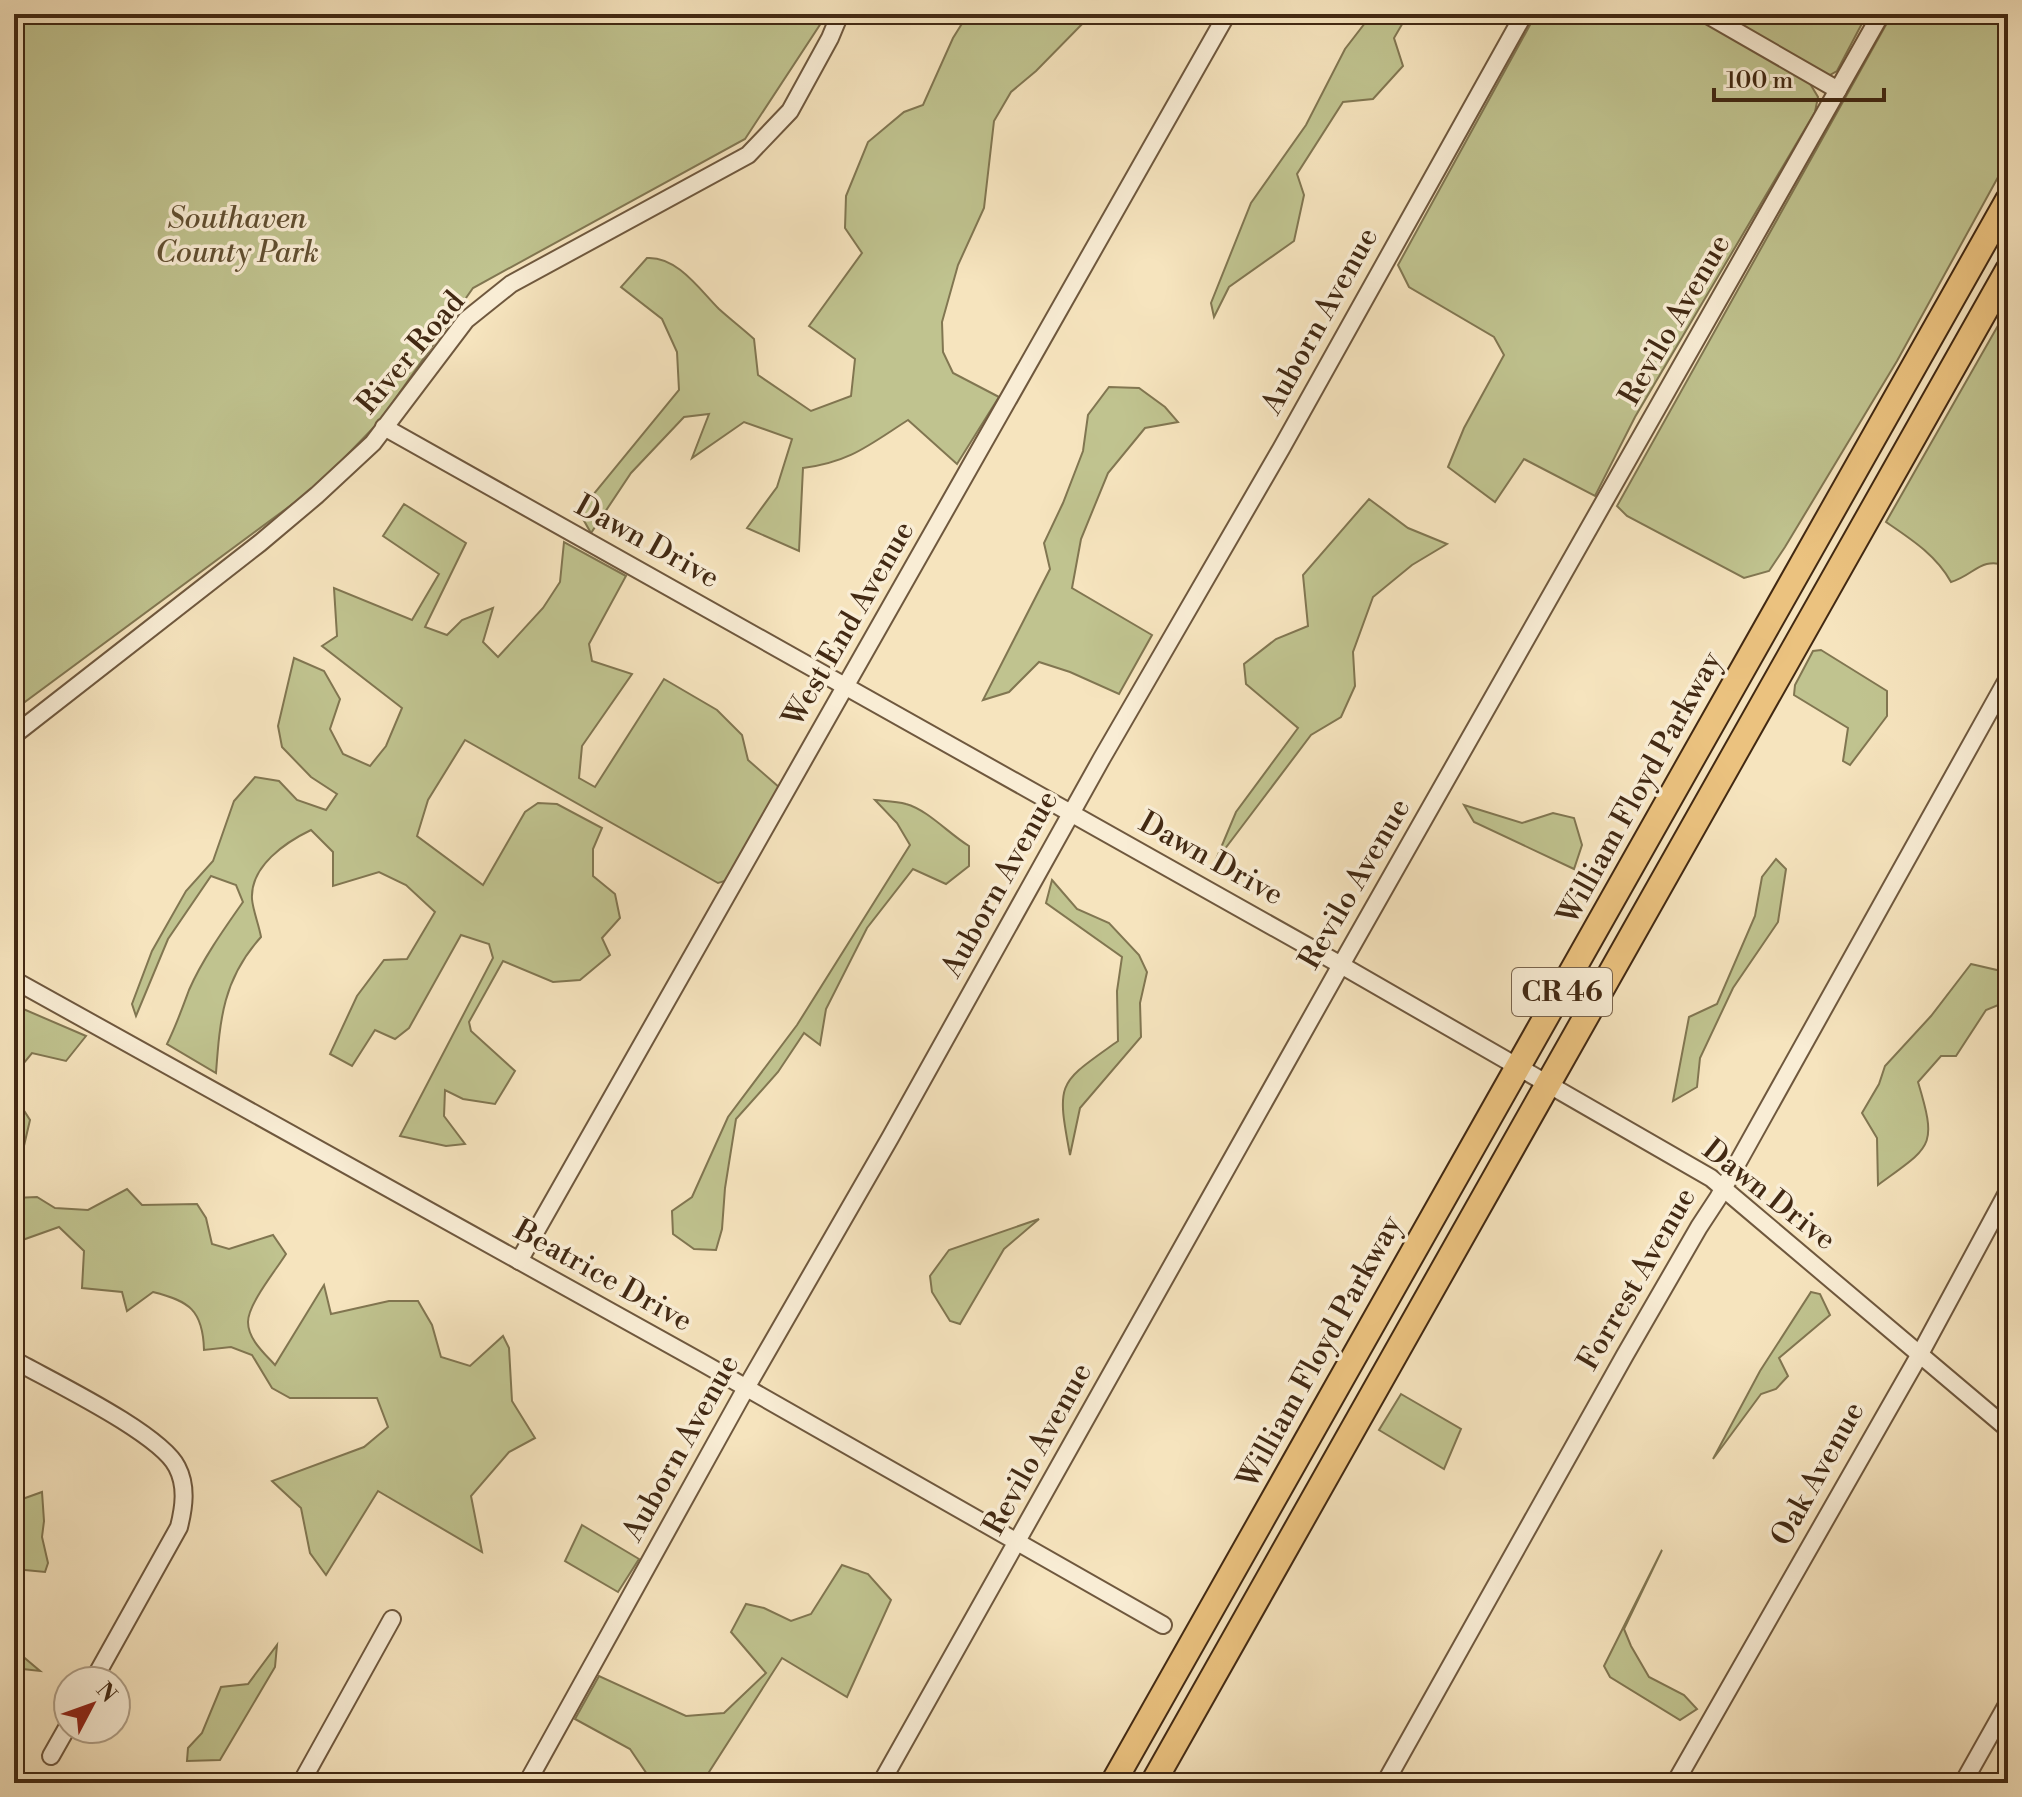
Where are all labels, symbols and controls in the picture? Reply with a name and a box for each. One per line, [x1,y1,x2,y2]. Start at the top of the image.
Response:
scale bar [1714,52,1884,102]
text: 100 m [1726,66,1793,96]
park label: Southaven County Park [155,200,319,272]
street label: Auborn Avenue [1253,221,1387,422]
street label: Revilo Avenue [1611,228,1739,412]
street label: River Road [349,284,473,422]
street label: Dawn Drive [568,487,726,597]
street label: West End Avenue [774,514,923,735]
street label: William Floyd Parkway [1549,644,1731,932]
street label: Auborn Avenue [933,784,1067,985]
street label: Revilo Avenue [1291,792,1419,976]
street label: Dawn Drive [1132,804,1290,914]
road number: CR 46 [1512,968,1612,1016]
street label: Dawn Drive [1695,1131,1843,1259]
street label: Forrest Avenue [1569,1181,1705,1377]
street label: William Floyd Parkway [1229,1208,1411,1496]
street label: Beatrice Drive [506,1211,699,1341]
street label: Auborn Avenue [614,1348,748,1549]
street label: Revilo Avenue [975,1356,1101,1542]
street label: Oak Avenue [1763,1395,1873,1553]
north arrow [52,1665,132,1745]
text: N [90,1677,122,1709]

